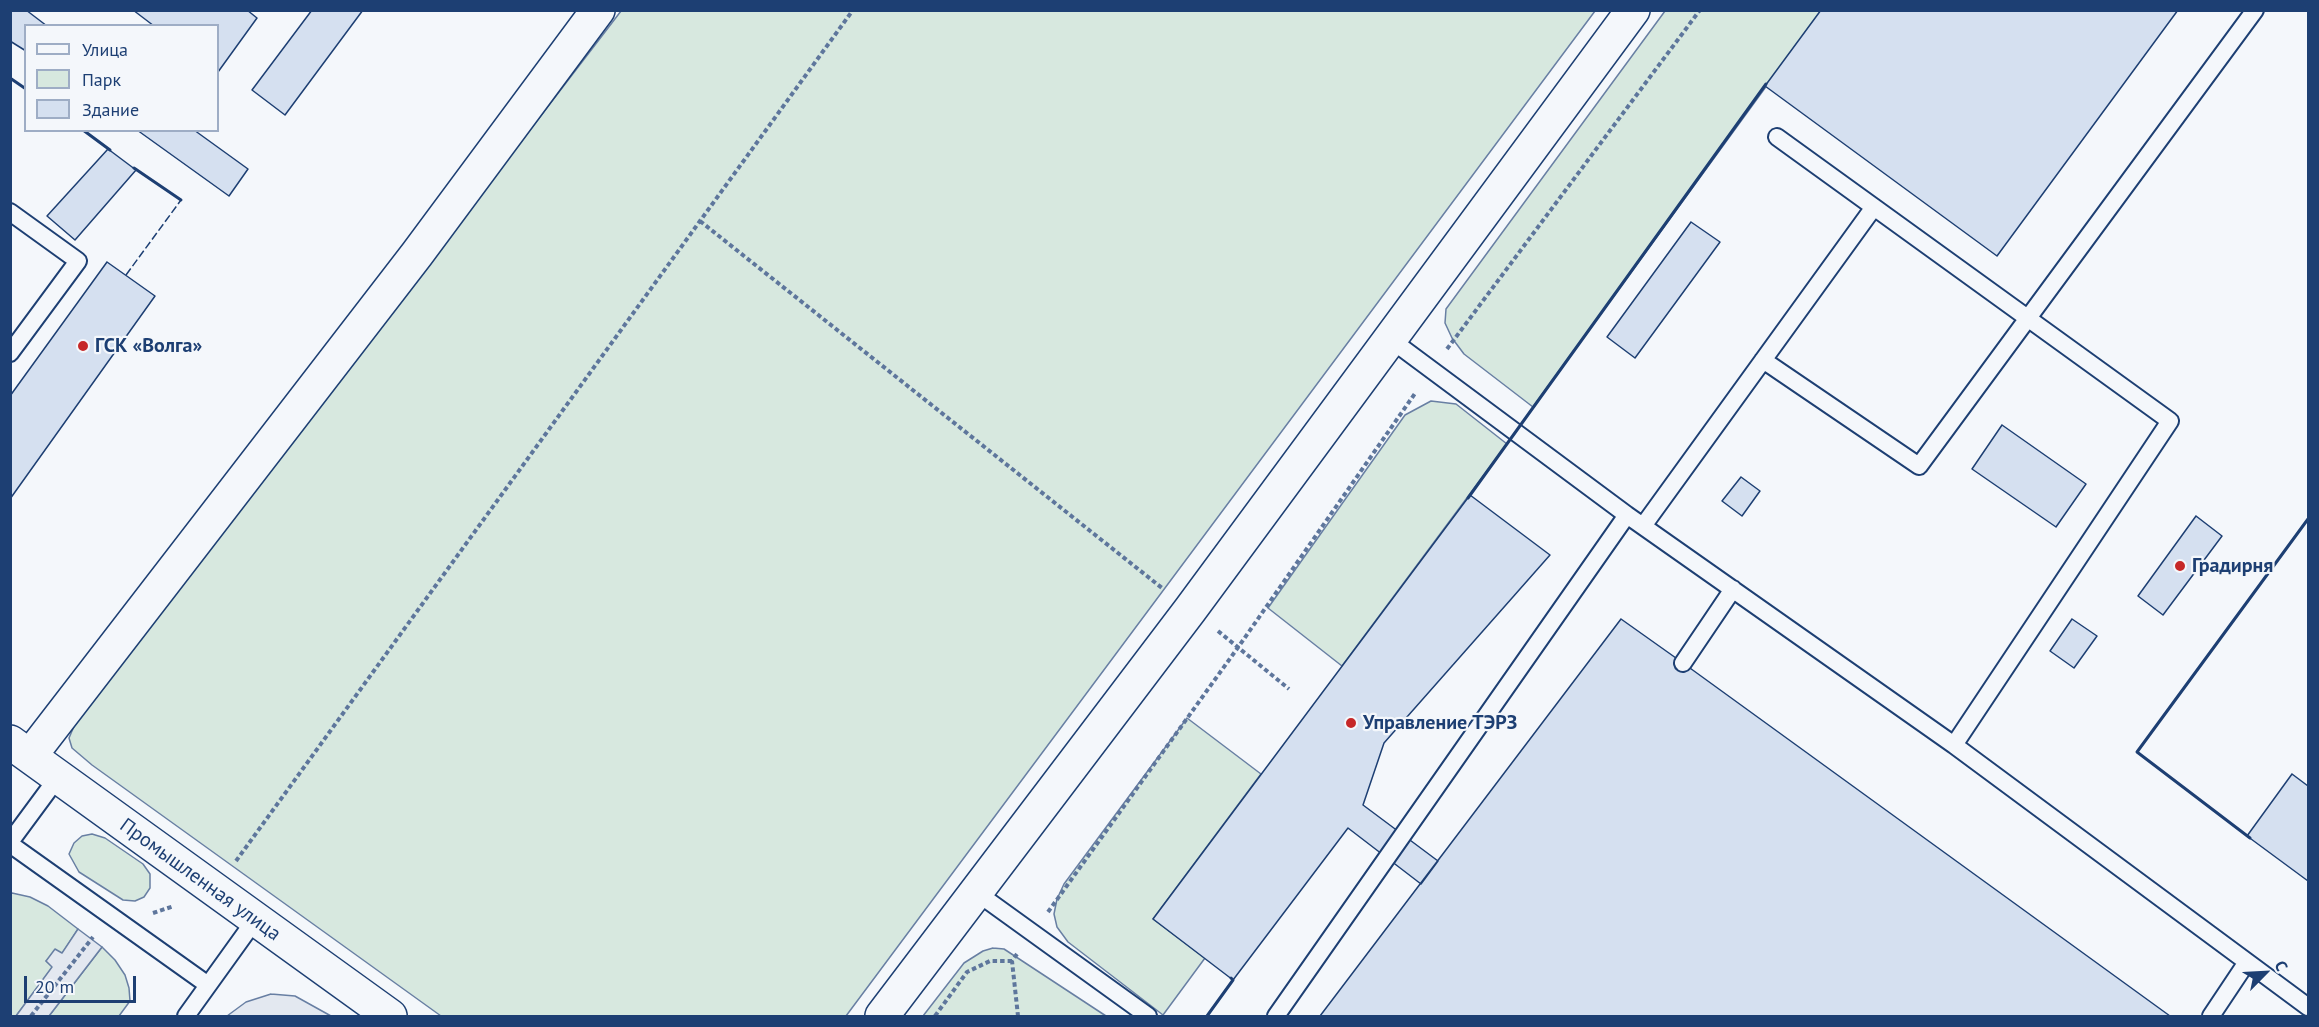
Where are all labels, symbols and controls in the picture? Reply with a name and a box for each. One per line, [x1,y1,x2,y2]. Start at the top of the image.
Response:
legend [24,24,219,132]
text: Улица [82,38,128,61]
text: Парк [82,68,121,91]
text: Здание [82,98,139,121]
place label: ГСК «Волга» [95,334,202,358]
marker: ГСК «Волга» [76,339,90,353]
place label: Градирня [2192,554,2273,578]
marker: Градирня [2173,559,2187,573]
place label: Управление ТЭРЗ [1363,711,1517,735]
marker: Управление ТЭРЗ [1344,716,1358,730]
street label: Промышленная улица [115,814,285,946]
north arrow [2235,943,2295,1003]
text: С [2270,958,2292,974]
scale bar [27,964,140,1002]
text: 20 m [35,975,74,998]

